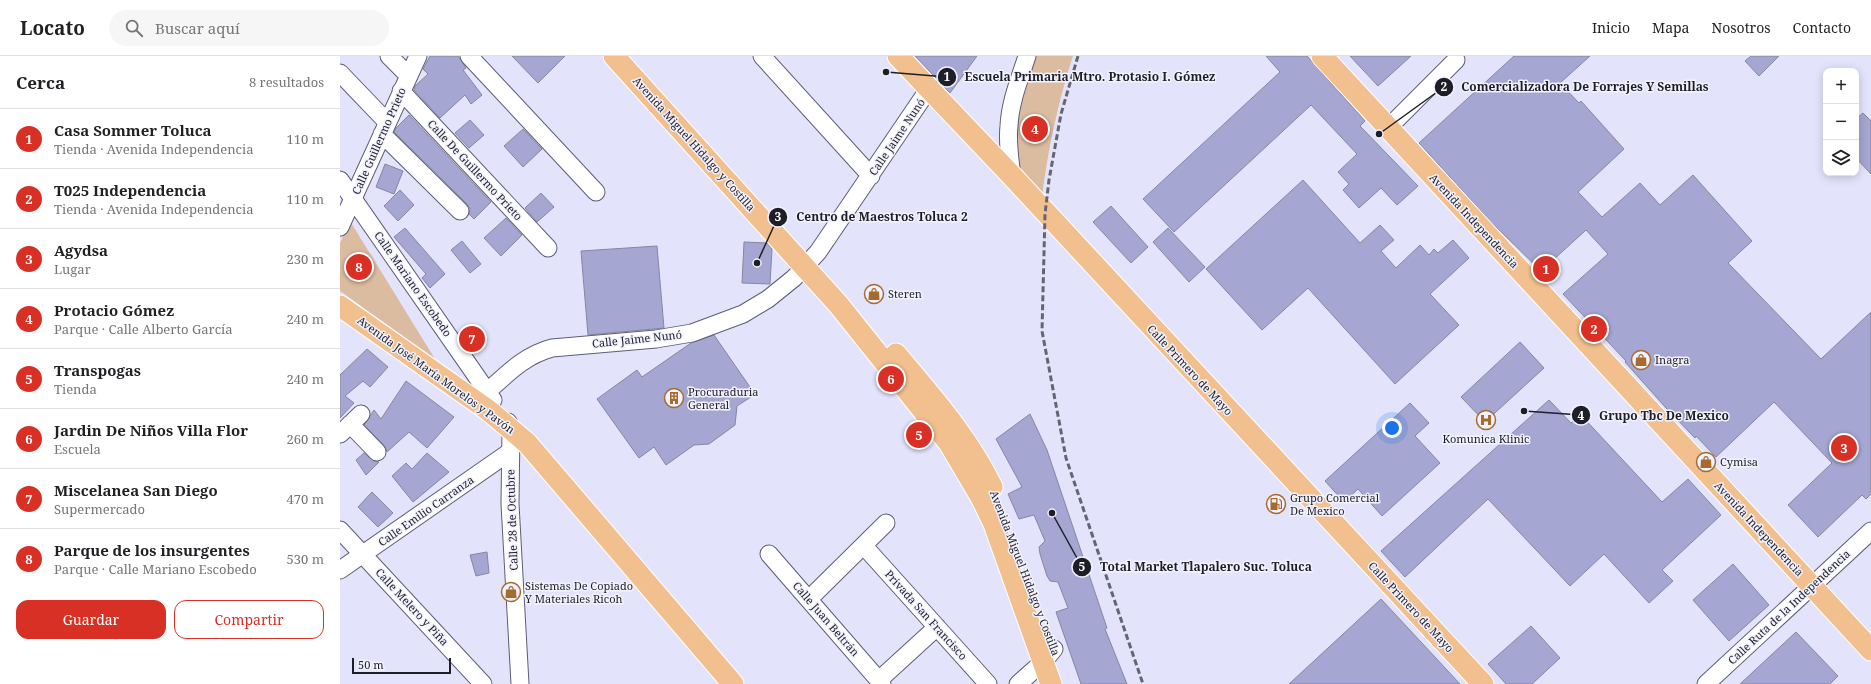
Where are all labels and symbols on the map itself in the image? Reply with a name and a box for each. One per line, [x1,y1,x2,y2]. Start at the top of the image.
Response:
callout: Escuela Primaria Mtro. Protasio I. Gómez [937,65,1224,89]
text: 1 [944,68,951,85]
text: Escuela Primaria Mtro. Protasio I. Gómez [965,68,1215,85]
street label: Avenida Miguel Hidalgo y Costilla [630,73,759,214]
callout: Comercializadora De Forrajes Y Semillas [1434,75,1717,99]
text: 2 [1441,78,1448,95]
text: Comercializadora De Forrajes Y Semillas [1461,78,1709,95]
street label: Calle Guillermo Prieto [348,85,409,197]
street label: Calle Jaime Nunó [865,95,928,178]
pin: 4 [1022,114,1048,144]
street label: Calle De Guillermo Prieto [425,116,526,223]
street label: Avenida Independencia [1427,170,1522,271]
callout: Centro de Maestros Toluca 2 [768,205,975,229]
text: 3 [775,208,782,225]
text: Centro de Maestros Toluca 2 [796,208,968,225]
street label: Calle Mariano Escobedo [371,228,456,339]
pin: 8 [346,252,372,282]
pin: 1 [1533,254,1559,284]
shop icon: Steren [863,283,885,305]
place label: Steren [888,286,922,301]
street label: Avenida José María Morelos y Pavón [355,312,518,437]
pin: 2 [1581,314,1607,344]
street label: Calle Primero de Mayo [1144,321,1236,418]
pin: 7 [459,324,485,354]
street label: Calle Jaime Nunó [591,326,683,351]
shop icon: Inagra [1630,349,1652,371]
place label: Inagra [1655,352,1689,367]
pin: 6 [878,364,904,394]
place label: Procuraduria General [688,384,758,412]
building icon: Procuraduria General [663,387,685,409]
callout: Grupo Tbc De Mexico [1571,403,1737,427]
text: 4 [1578,407,1585,424]
text: Grupo Tbc De Mexico [1599,407,1729,424]
hospital icon: Komunica Klinic [1475,409,1497,431]
your location [1382,418,1402,438]
pin: 5 [906,420,932,450]
place label: Komunica Klinic [1443,431,1529,446]
pin: 3 [1831,433,1857,463]
shop icon: Cymisa [1695,451,1717,473]
place label: Cymisa [1720,454,1758,469]
street label: Calle 28 de Octubre [502,469,521,571]
street label: Calle Emilio Carranza [375,472,477,549]
street label: Avenida Independencia [1712,478,1807,579]
street label: Avenida Miguel Hidalgo y Costilla [987,488,1064,658]
place label: Grupo Comercial De Mexico [1290,490,1380,518]
fuel station icon: Grupo Comercial De Mexico [1265,493,1287,515]
street label: Calle Ruta de la Independencia [1724,546,1853,667]
callout: Total Market Tlapalero Suc. Toluca [1072,555,1320,579]
text: 5 [1079,558,1086,575]
text: Total Market Tlapalero Suc. Toluca [1100,558,1312,575]
street label: Calle Primero de Mayo [1365,558,1457,655]
street label: Calle Melero y Piña [372,565,452,649]
street label: Privada San Francisco [882,566,971,663]
place label: Sistemas De Copiado Y Materiales Ricoh [524,578,633,606]
street label: Calle Juan Beltrán [790,578,863,659]
shop icon: Sistemas De Copiado Y Materiales Ricoh [500,581,522,603]
scale bar [352,656,451,675]

